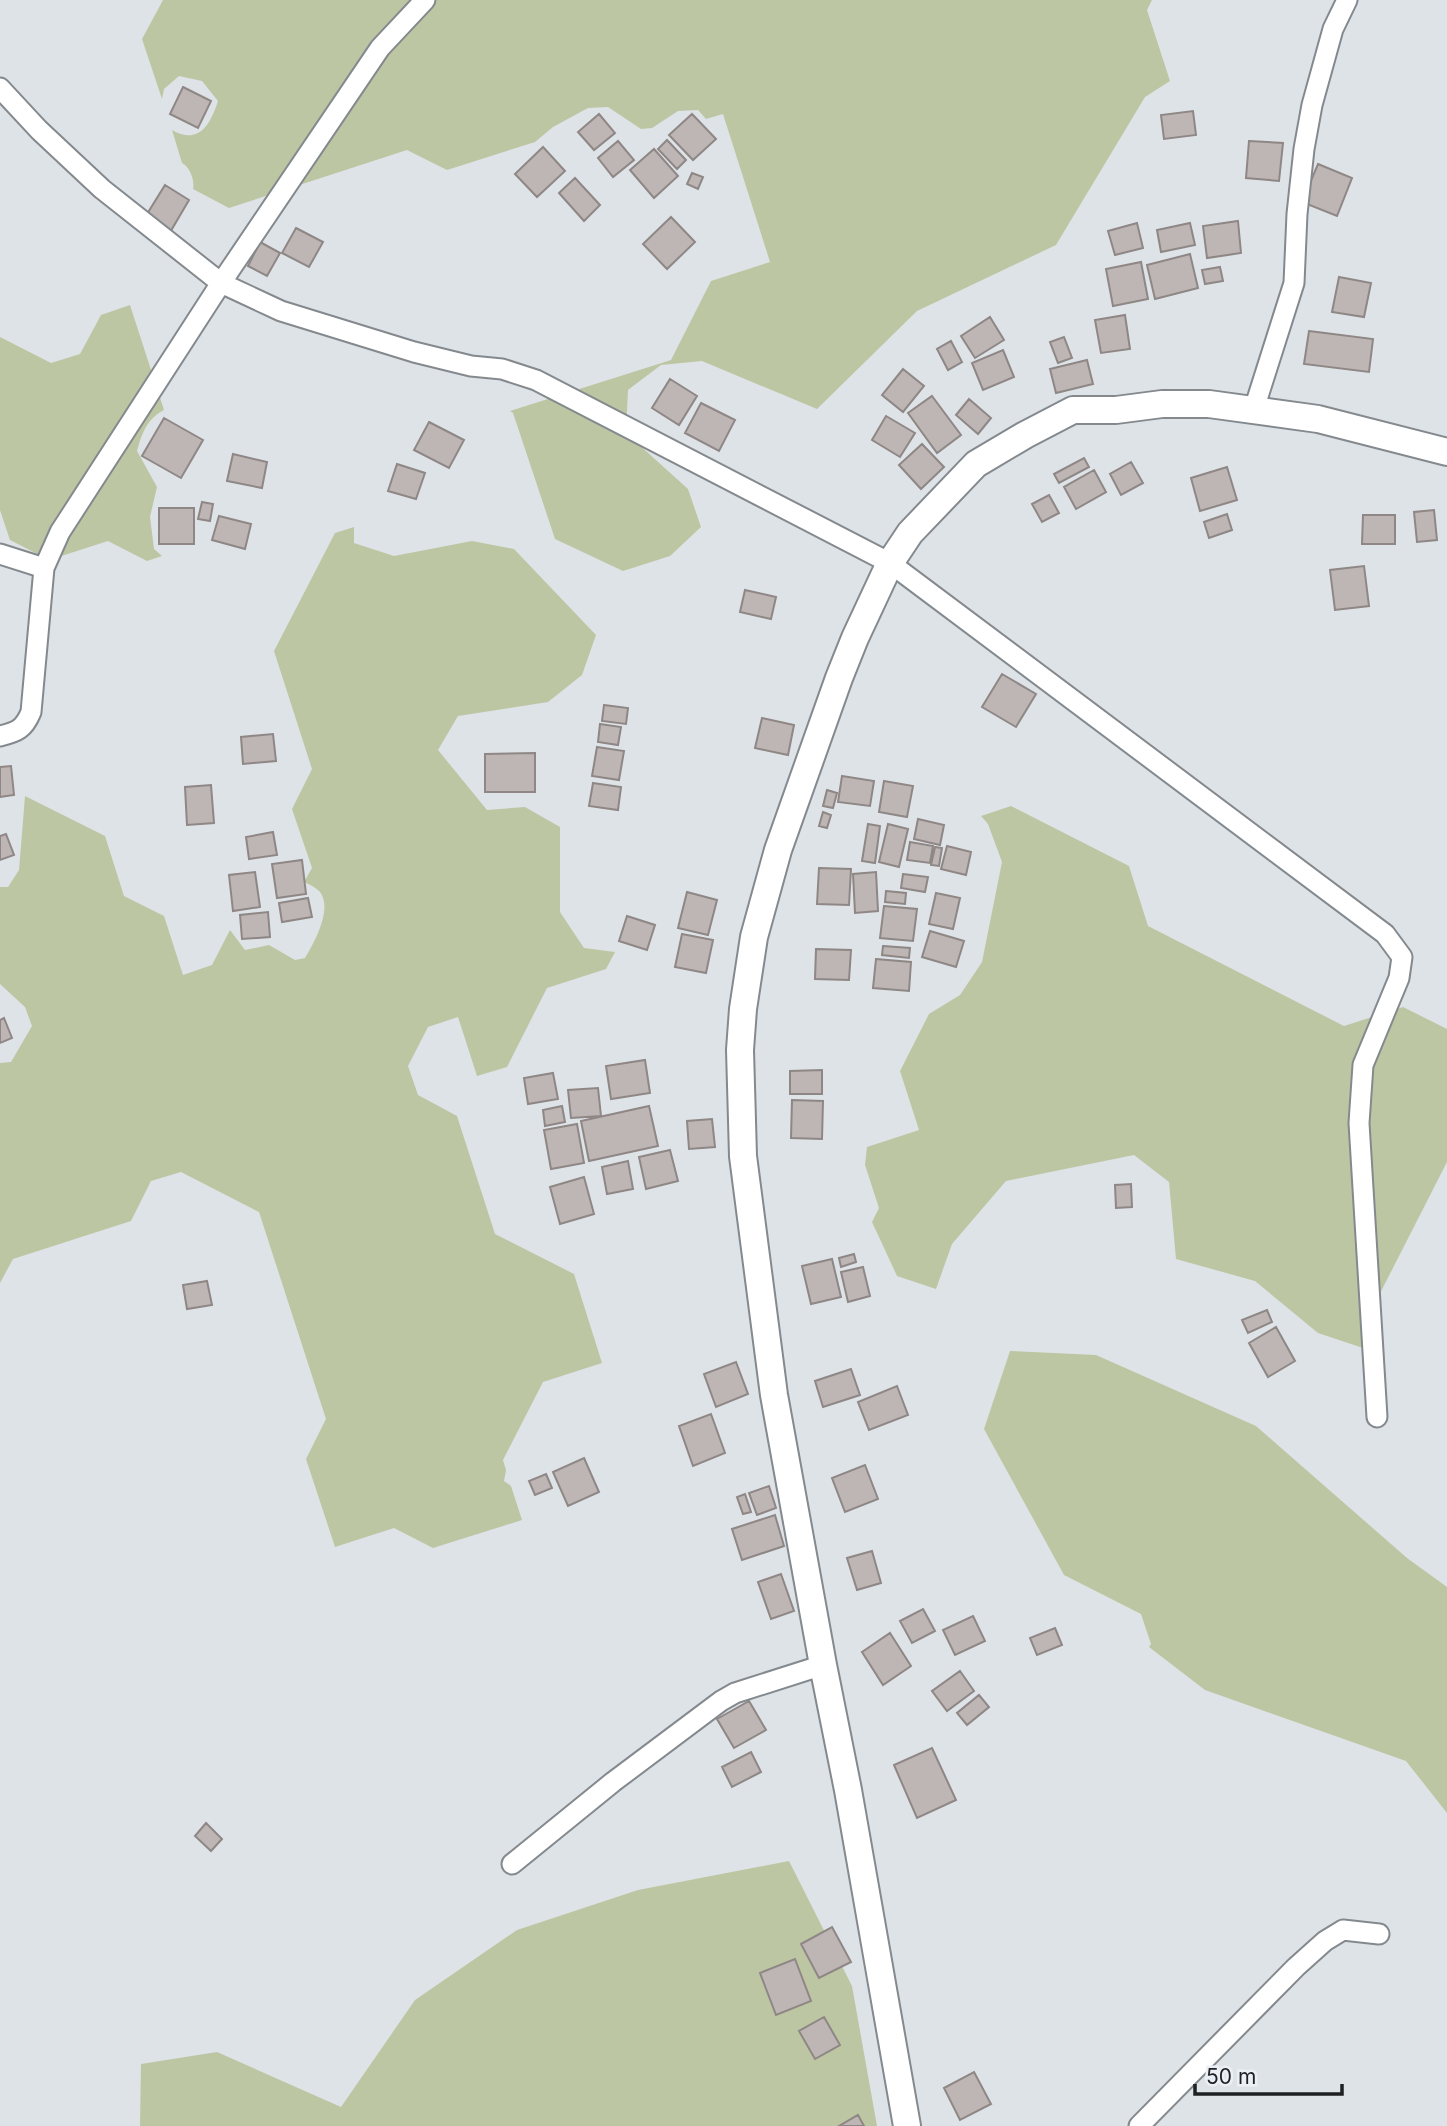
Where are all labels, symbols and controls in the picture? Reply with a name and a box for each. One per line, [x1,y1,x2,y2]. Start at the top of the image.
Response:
scale bar [1195,2052,1342,2096]
text: 50 m [1206,2064,1256,2089]

